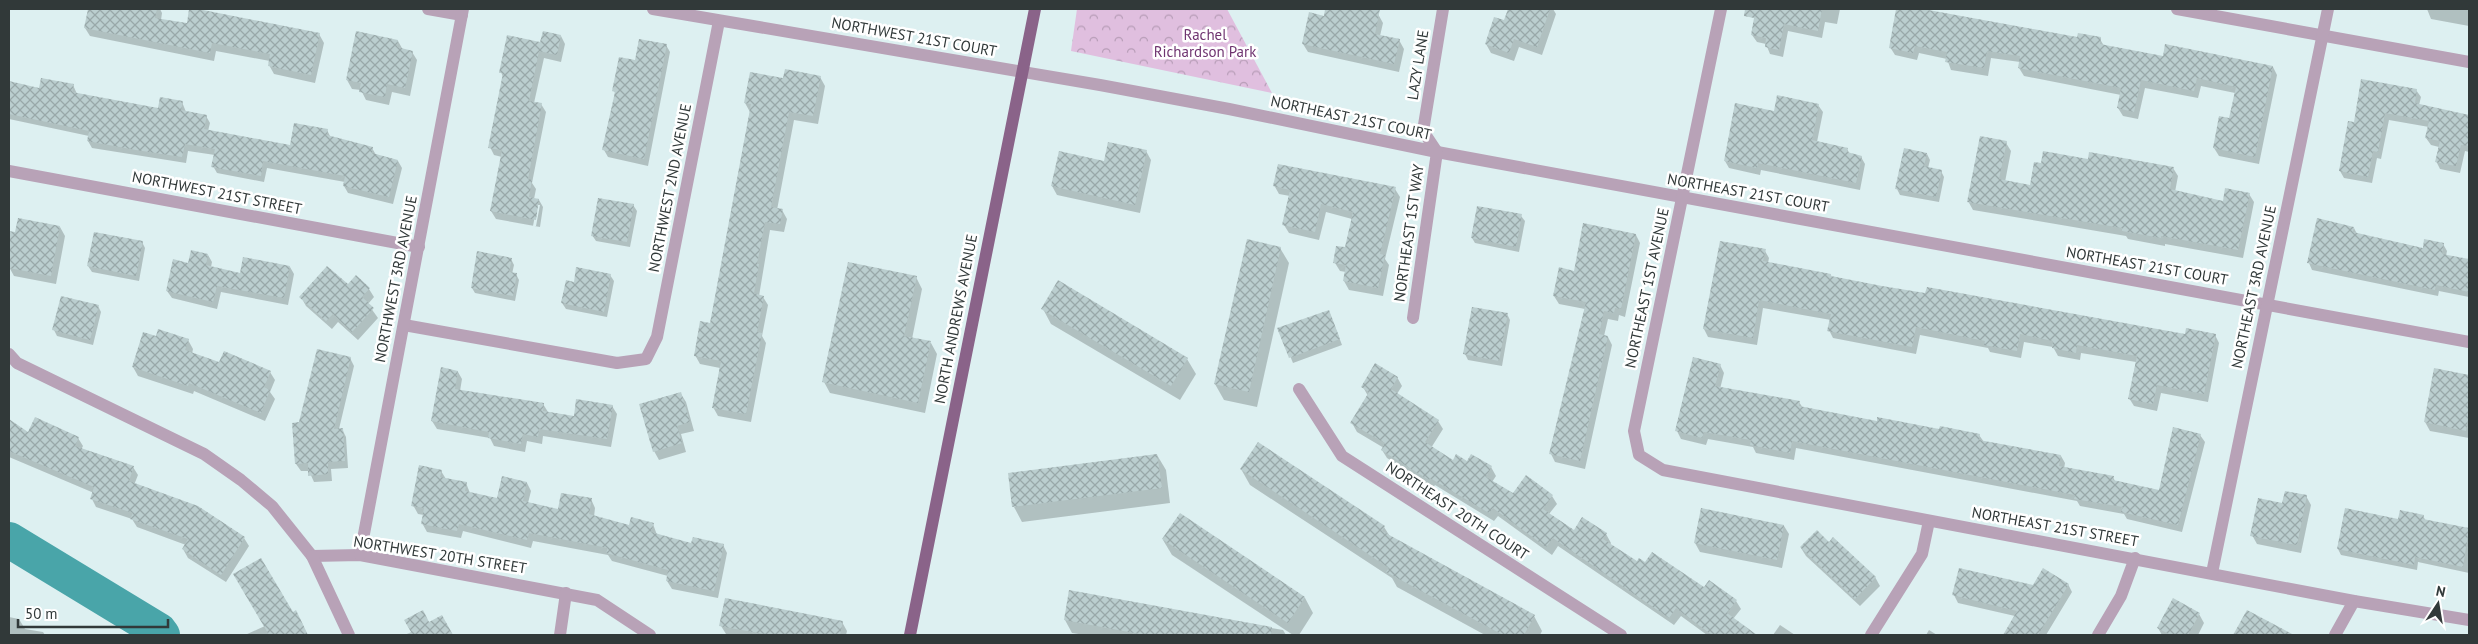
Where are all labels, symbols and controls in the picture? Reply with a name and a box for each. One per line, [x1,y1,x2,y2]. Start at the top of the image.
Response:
street label: NORTHWEST 21ST COURT [830,13,999,61]
park label: Rachel Richardson Park [1154,25,1257,61]
street label: LAZY LANE [1403,28,1432,101]
street label: NORTHEAST 21ST COURT [1269,91,1434,144]
street label: NORTHWEST 2ND AVENUE [644,102,695,274]
street label: NORTHEAST 1ST WAY [1389,162,1428,303]
street label: NORTHWEST 21ST STREET [131,167,304,218]
street label: NORTHEAST 21ST COURT [1666,169,1831,216]
street label: NORTHWEST 3RD AVENUE [370,194,421,364]
street label: NORTHEAST 3RD AVENUE [2227,204,2280,370]
street label: NORTHEAST 1ST AVENUE [1620,206,1673,370]
street label: NORTH ANDREWS AVENUE [930,232,981,405]
street label: NORTHEAST 21ST COURT [2065,242,2230,289]
street label: NORTHEAST 20TH COURT [1382,457,1533,564]
street label: NORTHEAST 21ST STREET [1970,502,2141,551]
street label: NORTHWEST 20TH STREET [352,531,529,578]
north arrow [2413,579,2463,629]
text: N [2434,582,2447,601]
scale bar [18,596,168,628]
text: 50 m [25,604,58,623]

